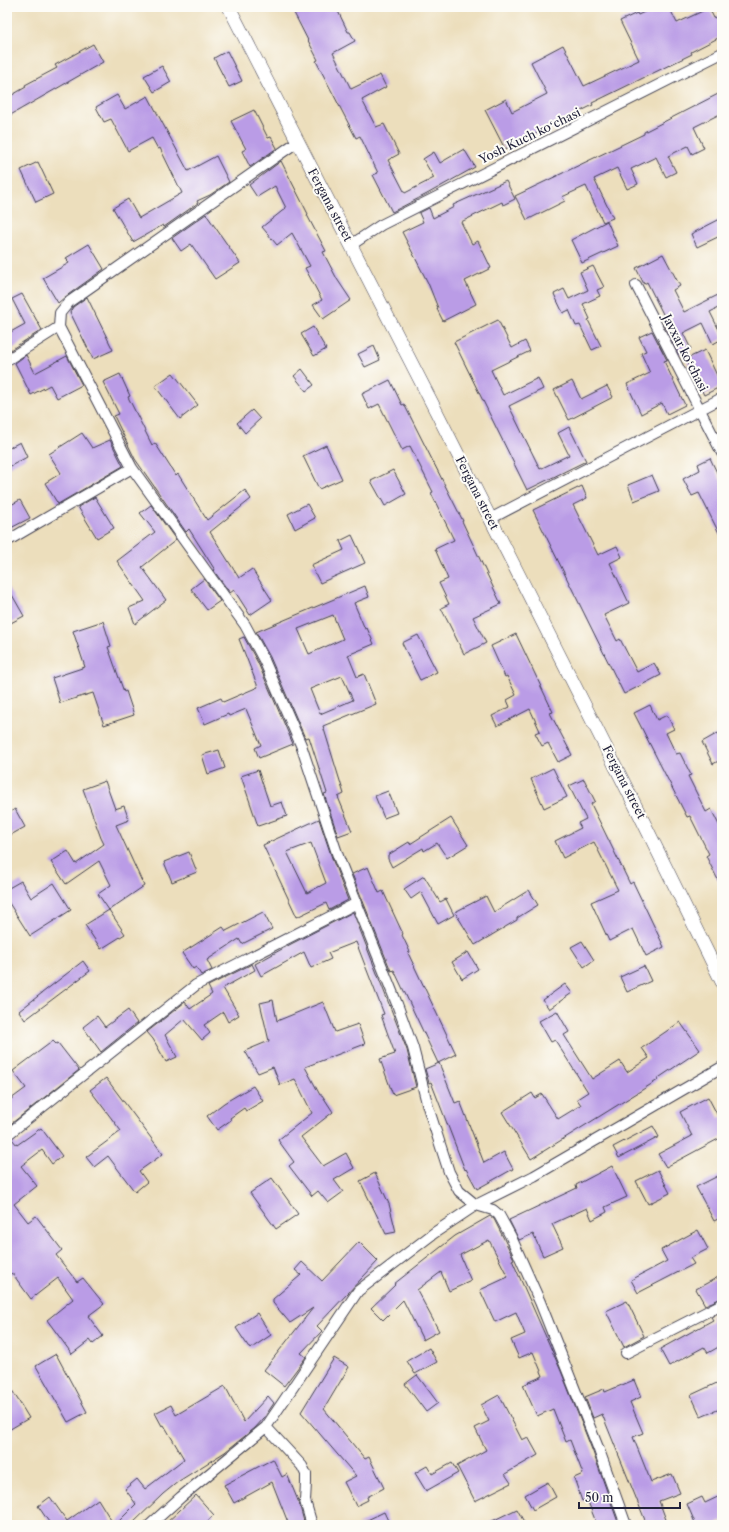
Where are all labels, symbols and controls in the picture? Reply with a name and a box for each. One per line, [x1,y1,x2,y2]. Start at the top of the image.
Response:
street label: Yosh Kuch koʻchasi [476,104,583,167]
street label: Fergana street [305,166,356,244]
street label: Javxar koʻchasi [659,310,712,394]
street label: Fergana street [452,453,503,533]
street label: Fergana street [599,742,650,822]
scale bar [579,1484,680,1510]
text: 50 m [585,1490,614,1505]

